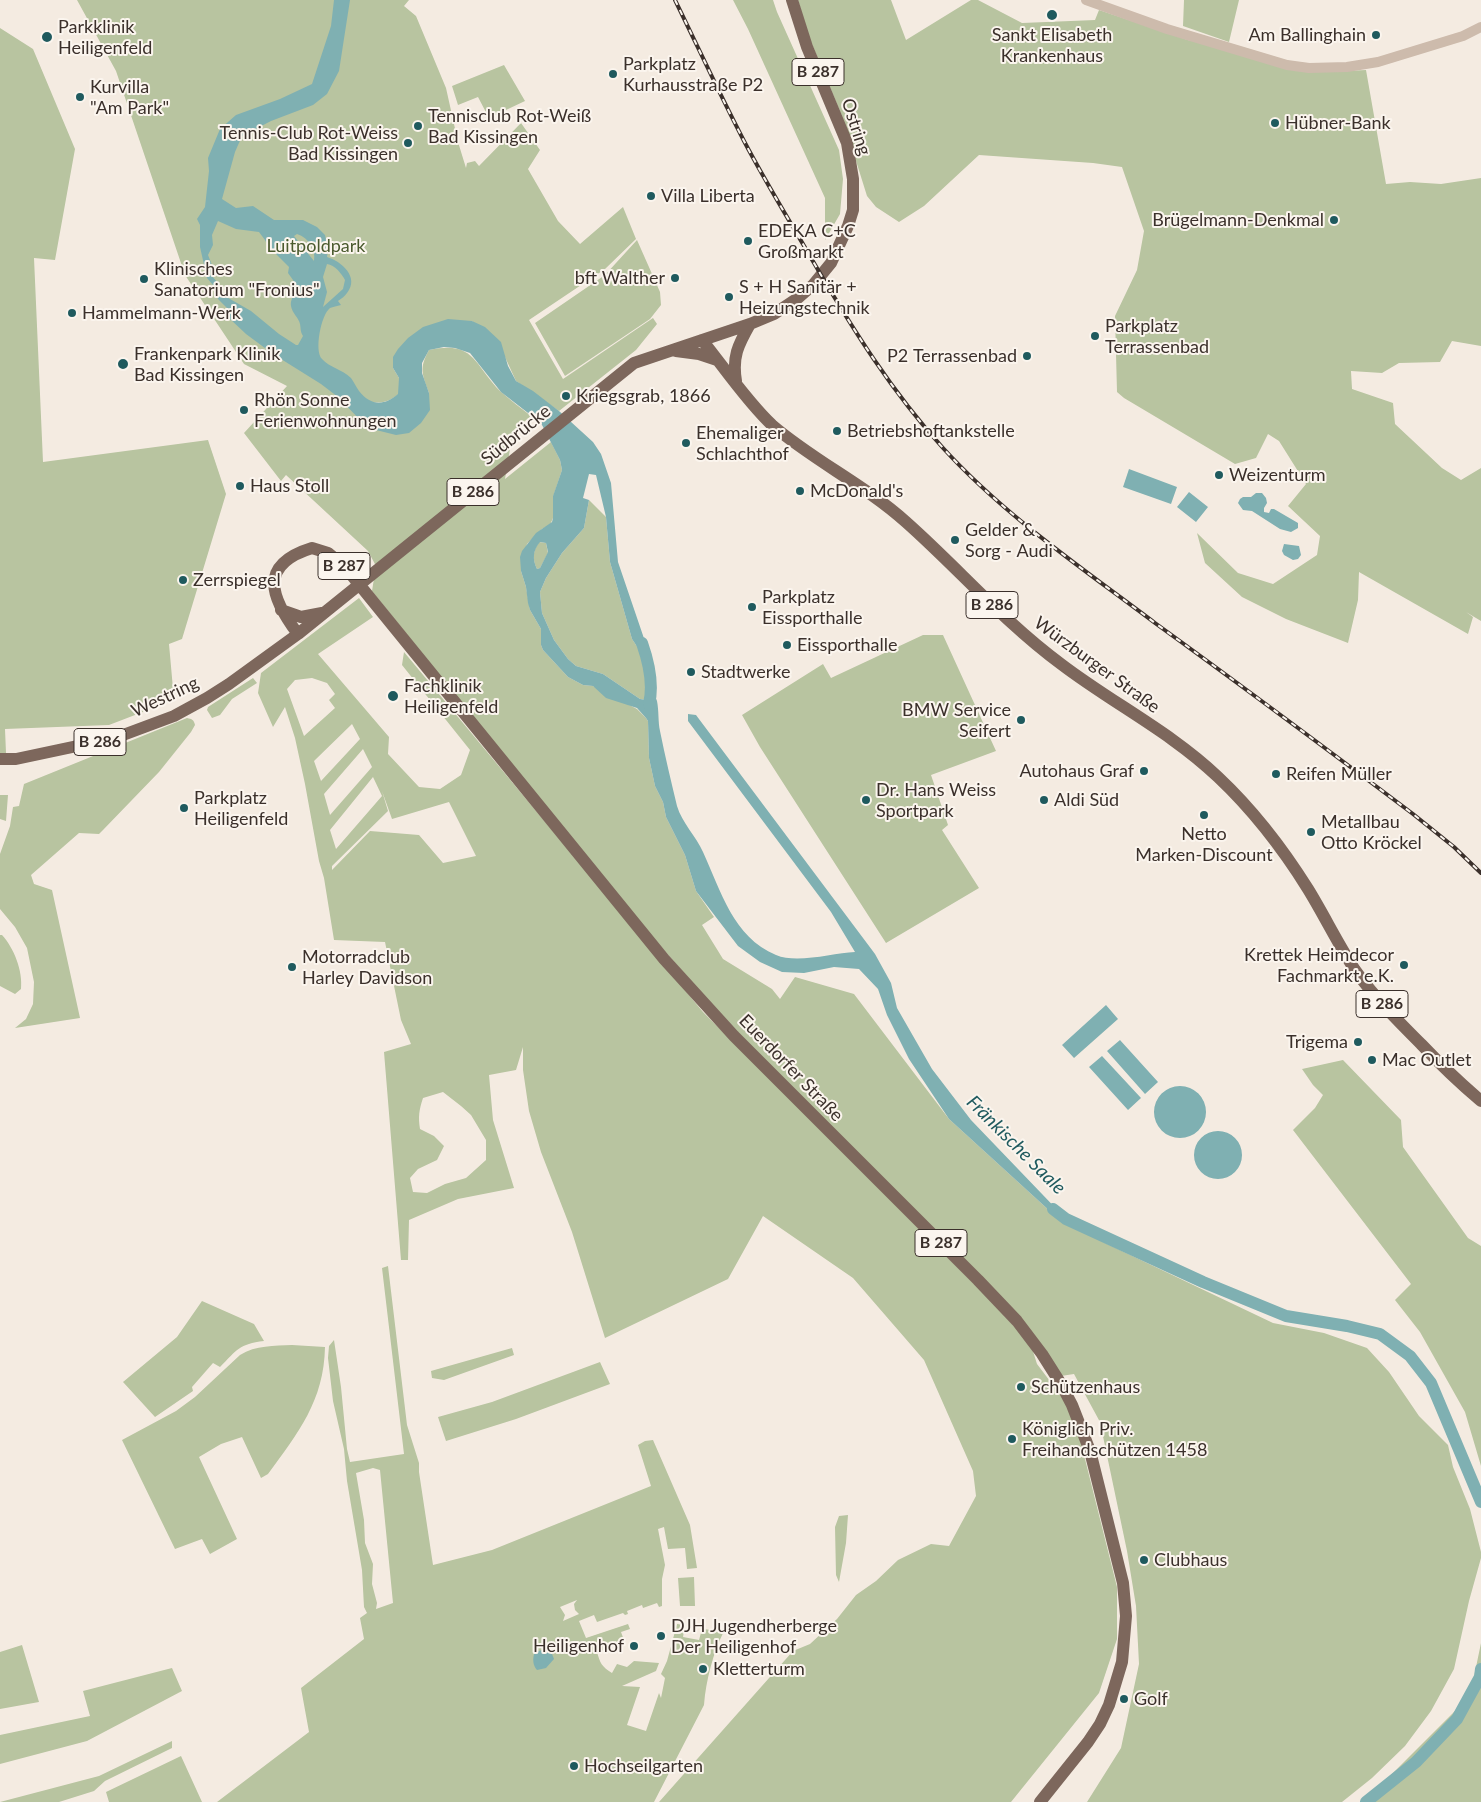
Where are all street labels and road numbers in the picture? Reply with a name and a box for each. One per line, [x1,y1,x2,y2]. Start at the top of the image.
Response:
road number: B 287 [792,58,844,86]
street label: Ostring [837,96,875,158]
street label: Südbrücke [477,400,555,470]
road number: B 286 [447,478,499,506]
road number: B 287 [318,552,370,580]
road number: B 286 [966,592,1018,618]
street label: Würzburger Straße [1030,612,1164,718]
street label: Westring [128,672,202,722]
road number: B 286 [74,729,126,756]
road number: B 286 [1356,991,1408,1018]
street label: Euerdorfer Straße [734,1010,848,1126]
road number: B 287 [915,1230,967,1256]

